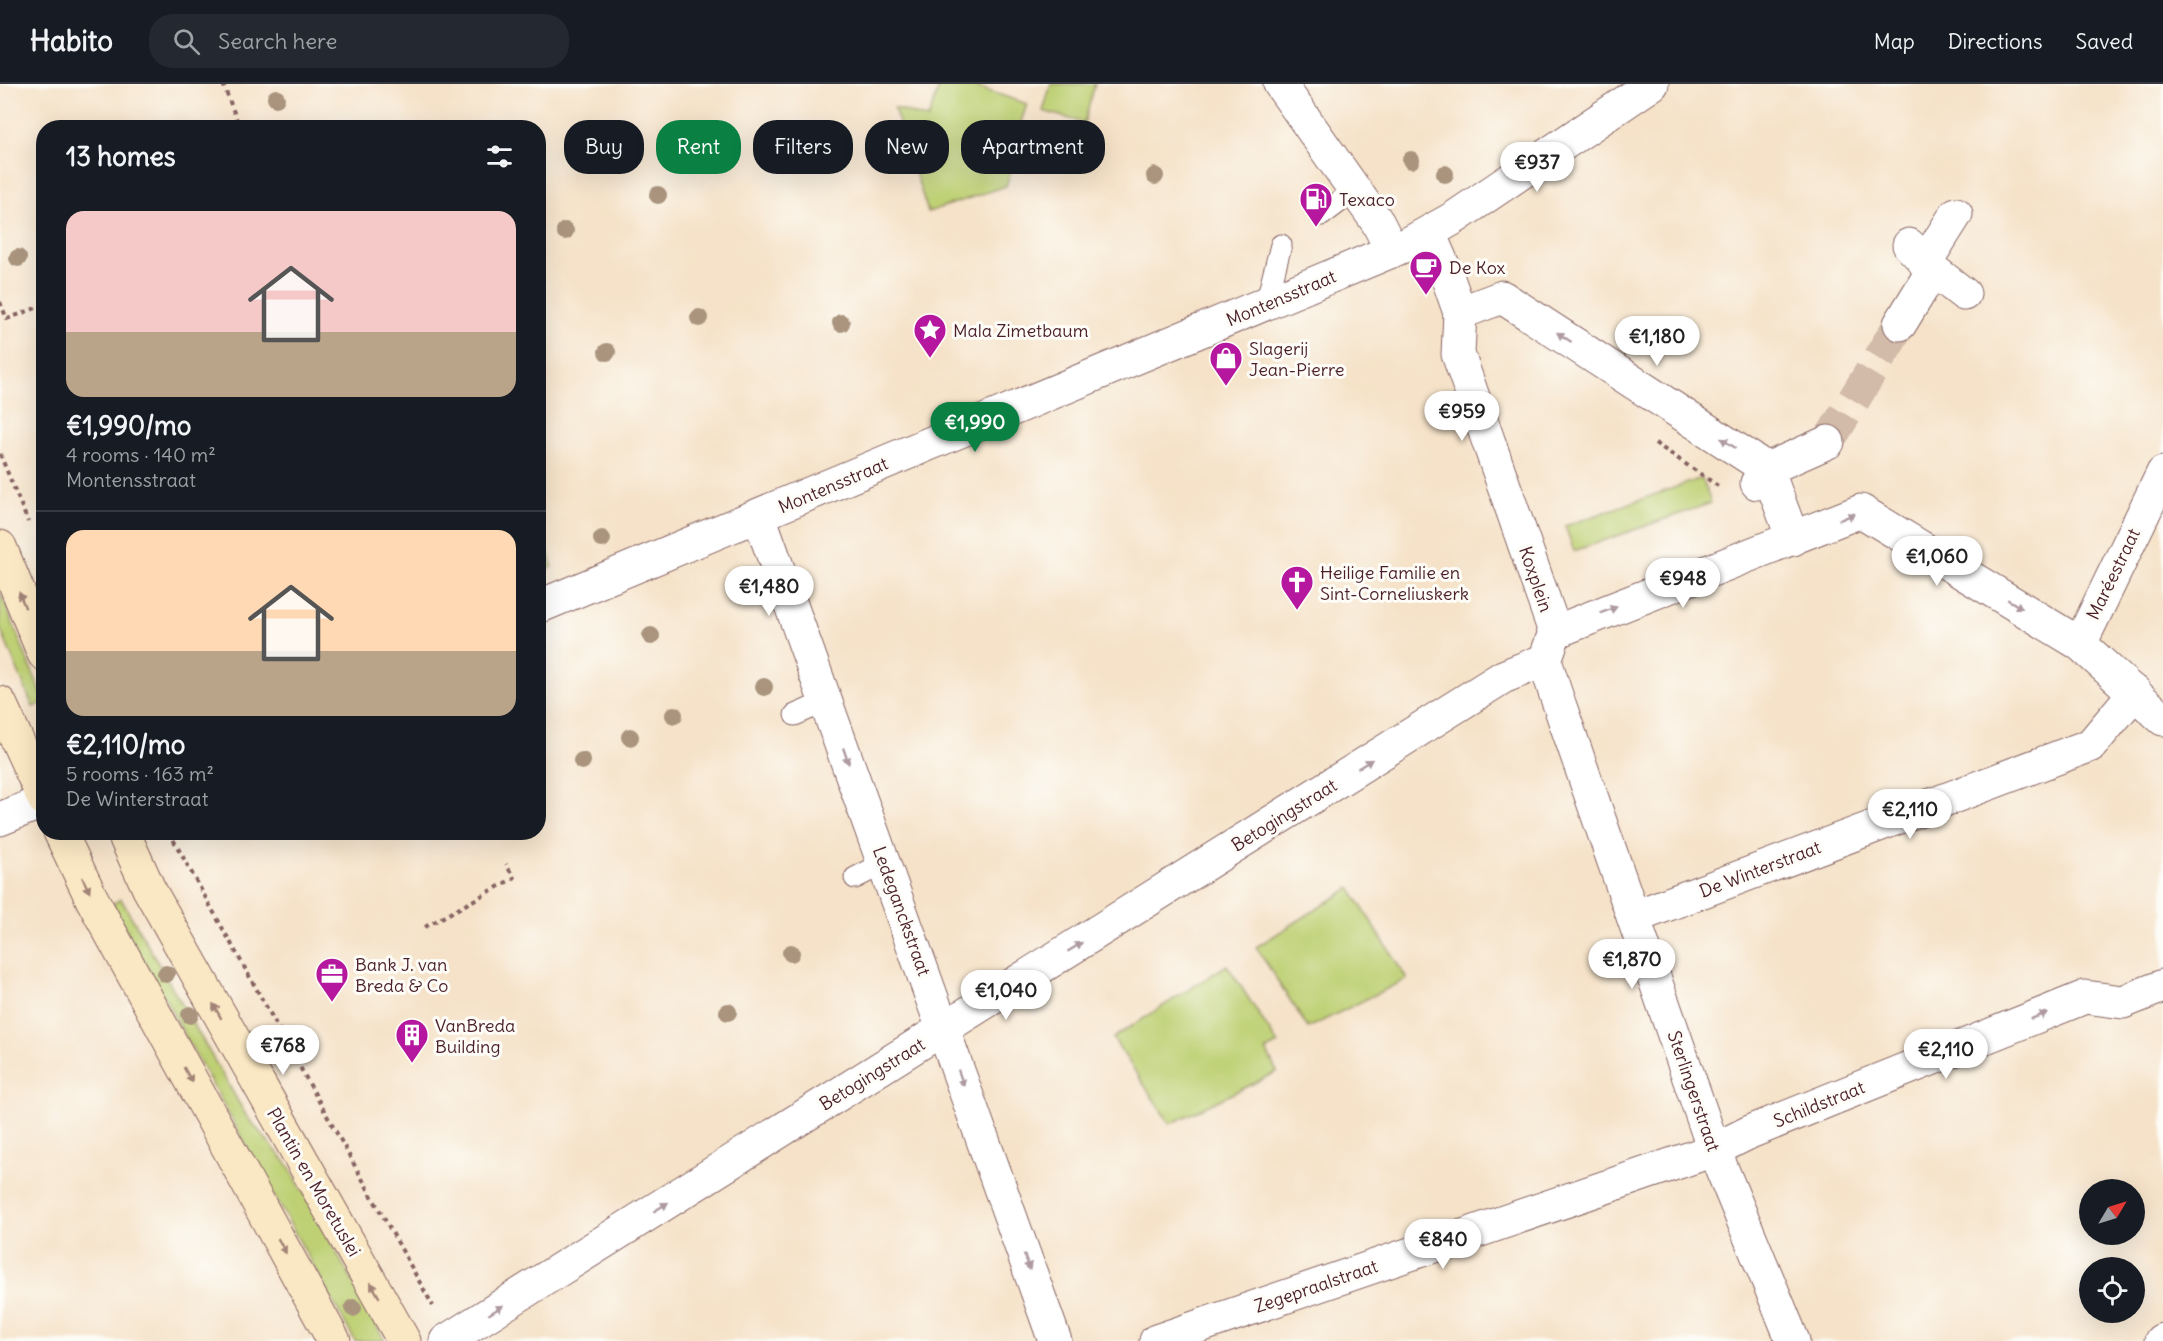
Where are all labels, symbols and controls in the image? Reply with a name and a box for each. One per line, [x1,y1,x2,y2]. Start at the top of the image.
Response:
search box [149,14,569,68]
text: Habito [30,23,113,59]
icon: search [170,25,203,58]
text: Search here [218,27,337,55]
text: Map [1874,28,1915,55]
text: Directions [1948,28,2042,55]
text: Saved [2075,28,2133,55]
chip: Buy [564,120,644,174]
chip: Rent [656,120,741,174]
chip: Filters [753,120,853,174]
chip: New [865,120,949,174]
chip: Apartment [961,120,1105,174]
text: 13 homes [66,140,176,173]
icon: filters [483,140,516,173]
pin: €937 [1501,142,1573,193]
text: €937 [1514,149,1560,174]
fuel station icon: Texaco [1298,181,1334,228]
place label: Texaco [1339,188,1395,211]
cafe icon: De Kox [1408,249,1444,296]
icon: home [237,250,345,358]
place label: De Kox [1449,256,1506,279]
street label: Montensstraat [1223,265,1339,331]
place icon: Mala Zimetbaum [912,312,948,359]
pin: €1,180 [1608,316,1706,367]
place label: Mala Zimetbaum [953,319,1089,342]
text: €1,180 [1629,323,1685,348]
one-way arrow [1556,332,1572,343]
place label: Slagerij Jean-Pierre [1249,337,1345,381]
shop icon: Slagerij Jean-Pierre [1208,340,1244,387]
pin: €959 [1426,391,1498,442]
text: €959 [1438,398,1486,423]
pin: €1,990 [926,402,1024,453]
text: €1,990/mo [66,409,191,442]
text: €1,990 [945,409,1005,434]
one-way arrow [1719,438,1736,449]
text: 4 rooms · 140 m² [66,442,216,467]
street label: Montensstraat [775,452,891,518]
text: Montensstraat [66,467,196,492]
one-way arrow [1838,512,1856,521]
street label: Maréestraat [2081,525,2145,623]
pin: €1,060 [1888,536,1986,587]
street label: Koxplein [1514,543,1558,615]
text: €1,060 [1906,543,1968,568]
pin: €948 [1647,558,1719,609]
place label: Heilige Familie en Sint-Corneliuskerk [1320,561,1469,605]
church icon: Heilige Familie en Sint-Corneliuskerk [1279,564,1315,611]
text: €948 [1659,565,1707,590]
pin: €1,480 [720,566,818,617]
icon: home [237,569,345,677]
text: €1,480 [739,573,799,598]
one-way arrow [17,591,26,609]
one-way arrow [2007,599,2023,610]
one-way arrow [1600,605,1618,615]
text: €2,110/mo [66,728,185,761]
one-way arrow [842,747,852,765]
one-way arrow [1357,759,1373,770]
text: 5 rooms · 163 m² [66,761,214,786]
street label: Betogingstraat [1227,773,1341,857]
text: De Winterstraat [66,786,209,811]
pin: €2,110 [1861,789,1959,840]
text: €2,110 [1882,796,1938,821]
street label: De Winterstraat [1696,835,1824,903]
street label: Ledeganckstraat [868,843,936,979]
one-way arrow [81,877,90,894]
pin: €1,870 [1583,939,1681,990]
one-way arrow [1067,941,1084,952]
text: €1,870 [1602,946,1662,971]
place label: Bank J. van Breda & Co [355,953,448,997]
office icon: Bank J. van Breda & Co [314,956,350,1003]
pin: €1,040 [957,970,1055,1021]
text: €1,040 [975,977,1037,1002]
one-way arrow [212,1002,222,1019]
one-way arrow [2031,1010,2049,1020]
place label: VanBreda Building [435,1014,515,1058]
building icon: VanBreda Building [394,1017,430,1064]
pin: €768 [247,1025,319,1076]
street label: Sterlingerstraat [1663,1028,1725,1154]
pin: €2,110 [1897,1029,1995,1080]
text: €768 [260,1032,306,1057]
street label: Betogingstraat [815,1032,929,1116]
text: €2,110 [1918,1036,1974,1061]
one-way arrow [183,1067,193,1084]
one-way arrow [957,1070,967,1088]
street label: Schildstraat [1770,1075,1868,1133]
street label: Plantin en Moretuslei [262,1103,366,1261]
north arrow [2079,1179,2145,1245]
map controls [2079,1179,2145,1323]
one-way arrow [653,1201,669,1212]
pin: €840 [1407,1219,1479,1270]
text: €840 [1418,1226,1468,1251]
one-way arrow [277,1238,287,1255]
one-way arrow [1022,1253,1032,1271]
street label: Zegepraalstraat [1251,1254,1381,1318]
button: locate [2079,1257,2145,1323]
one-way arrow [370,1281,380,1298]
one-way arrow [488,1304,504,1315]

